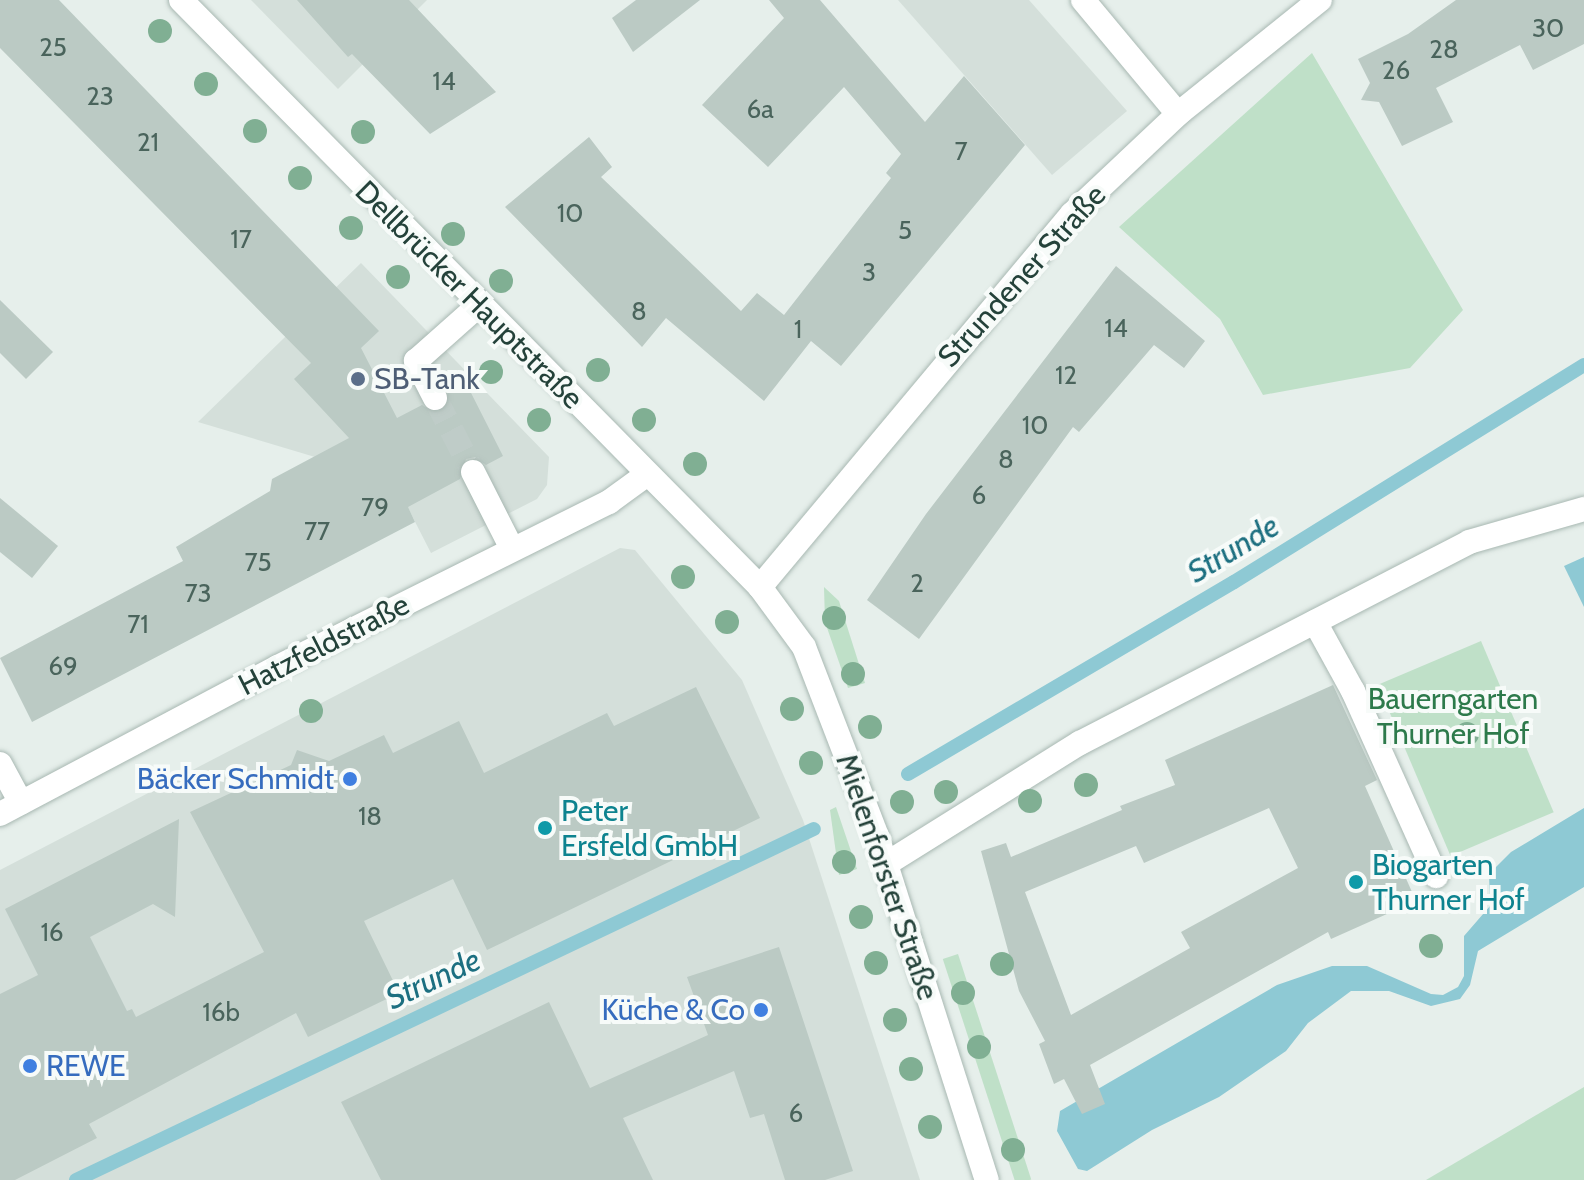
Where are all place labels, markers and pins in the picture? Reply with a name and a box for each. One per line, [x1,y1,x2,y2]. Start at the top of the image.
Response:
place label: SB-Tank [374,361,480,397]
marker: SB-Tank [349,370,367,388]
place label: Bäcker Schmidt [137,761,334,797]
marker: Bäcker Schmidt [341,770,359,788]
place label: Peter Ersfeld GmbH [561,793,738,864]
marker: Peter Ersfeld GmbH [536,819,554,837]
place label: Biogarten Thurner Hof [1372,847,1525,918]
marker: Biogarten Thurner Hof [1347,873,1365,891]
place label: Küche & Co [601,992,745,1028]
marker: Küche & Co [752,1001,770,1019]
place label: REWE [46,1048,126,1084]
marker: REWE [21,1057,39,1075]

